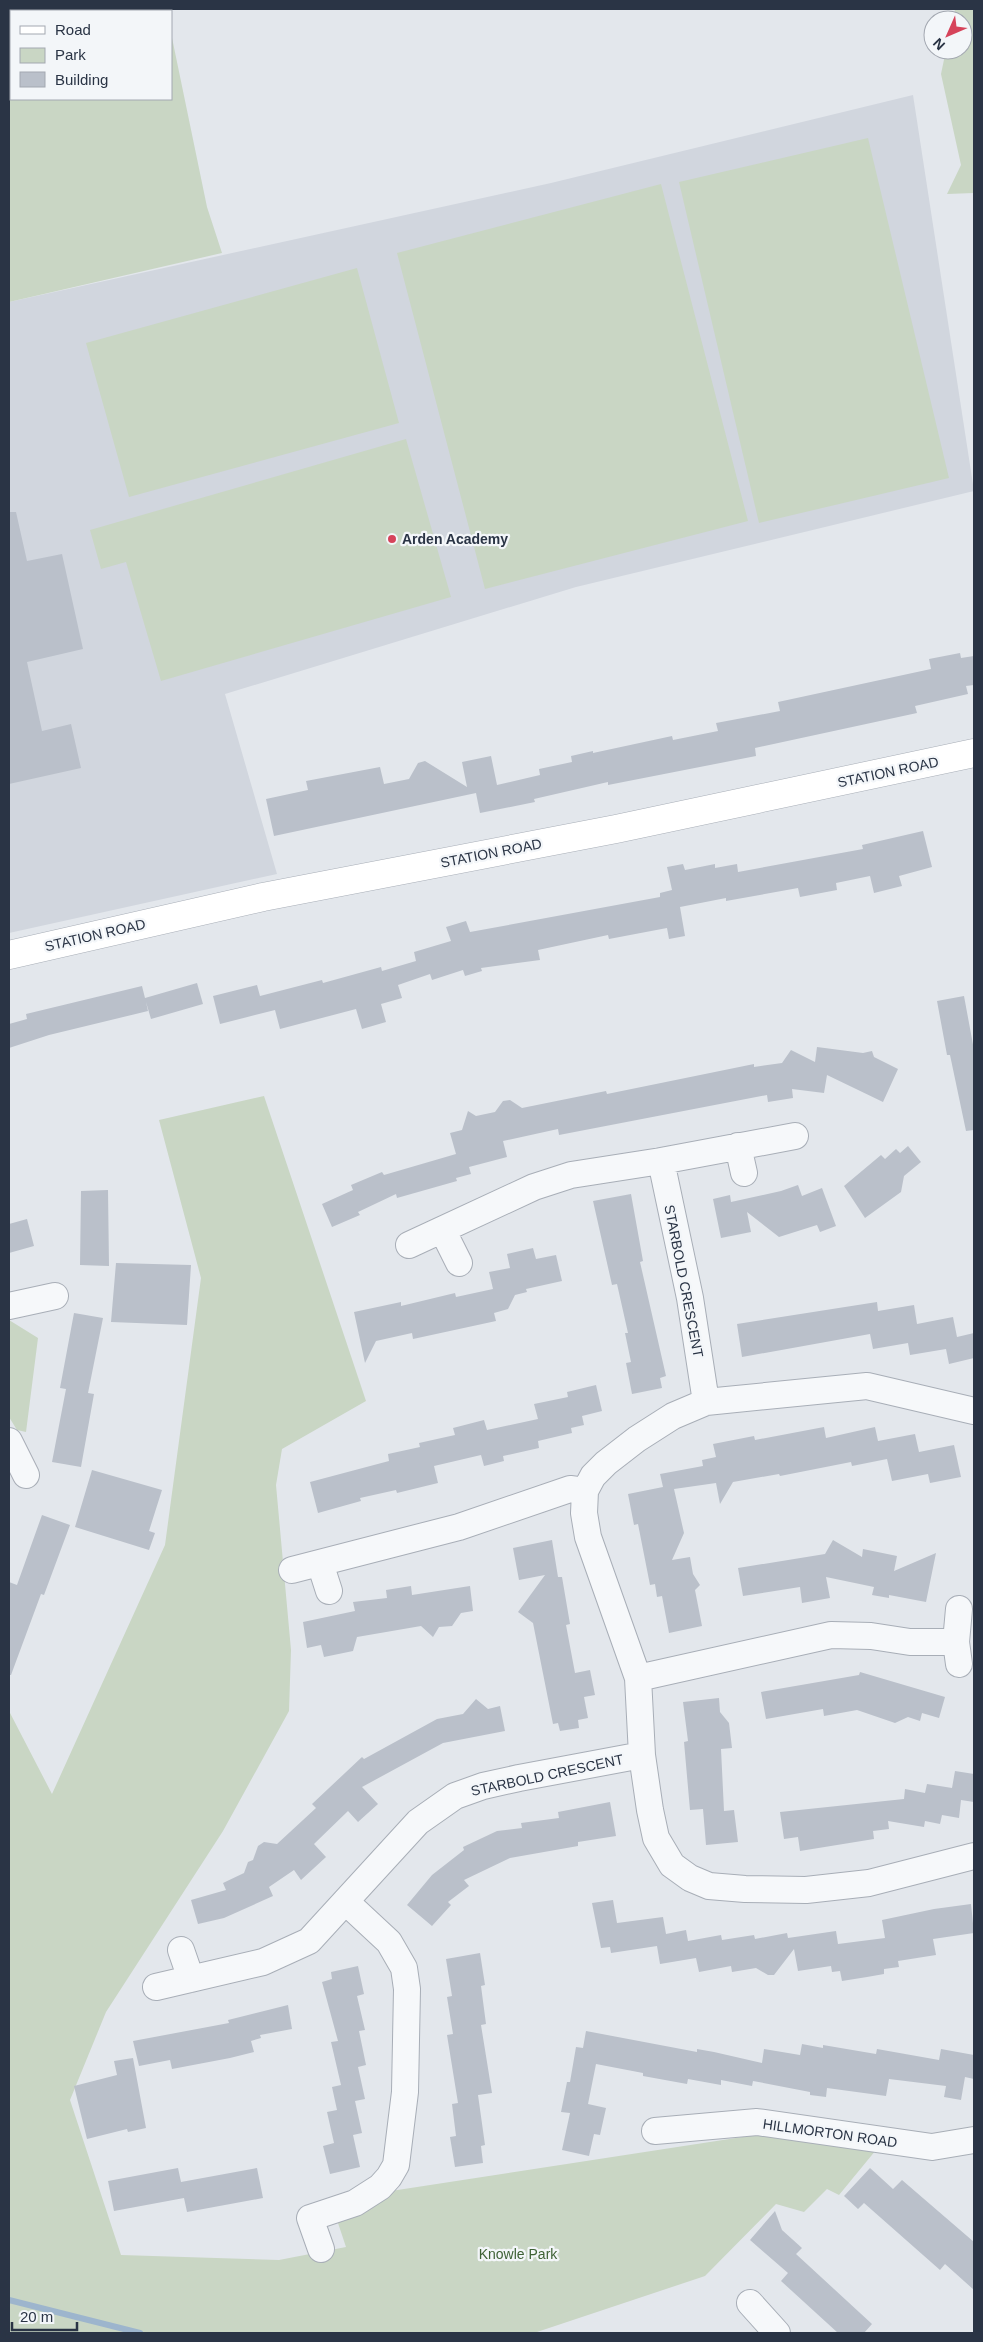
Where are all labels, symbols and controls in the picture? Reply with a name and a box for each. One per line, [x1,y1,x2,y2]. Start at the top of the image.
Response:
legend [10,10,172,100]
north arrow [923,10,973,60]
text: Road [55,21,91,38]
text: N [930,35,948,53]
text: Park [55,46,86,63]
text: Building [55,71,108,88]
place label: Arden Academy [402,531,508,547]
marker: Arden Academy [386,533,398,545]
street label: STATION ROAD [836,753,940,791]
street label: STATION ROAD [439,835,543,871]
street label: STATION ROAD [43,916,147,954]
street label: STARBOLD CRESCENT [661,1203,707,1359]
street label: STARBOLD CRESCENT [469,1751,625,1799]
street label: HILLMORTON ROAD [762,2116,898,2150]
park label: Knowle Park [479,2246,558,2262]
scale bar [12,2300,78,2332]
text: 20 m [20,2308,53,2325]

